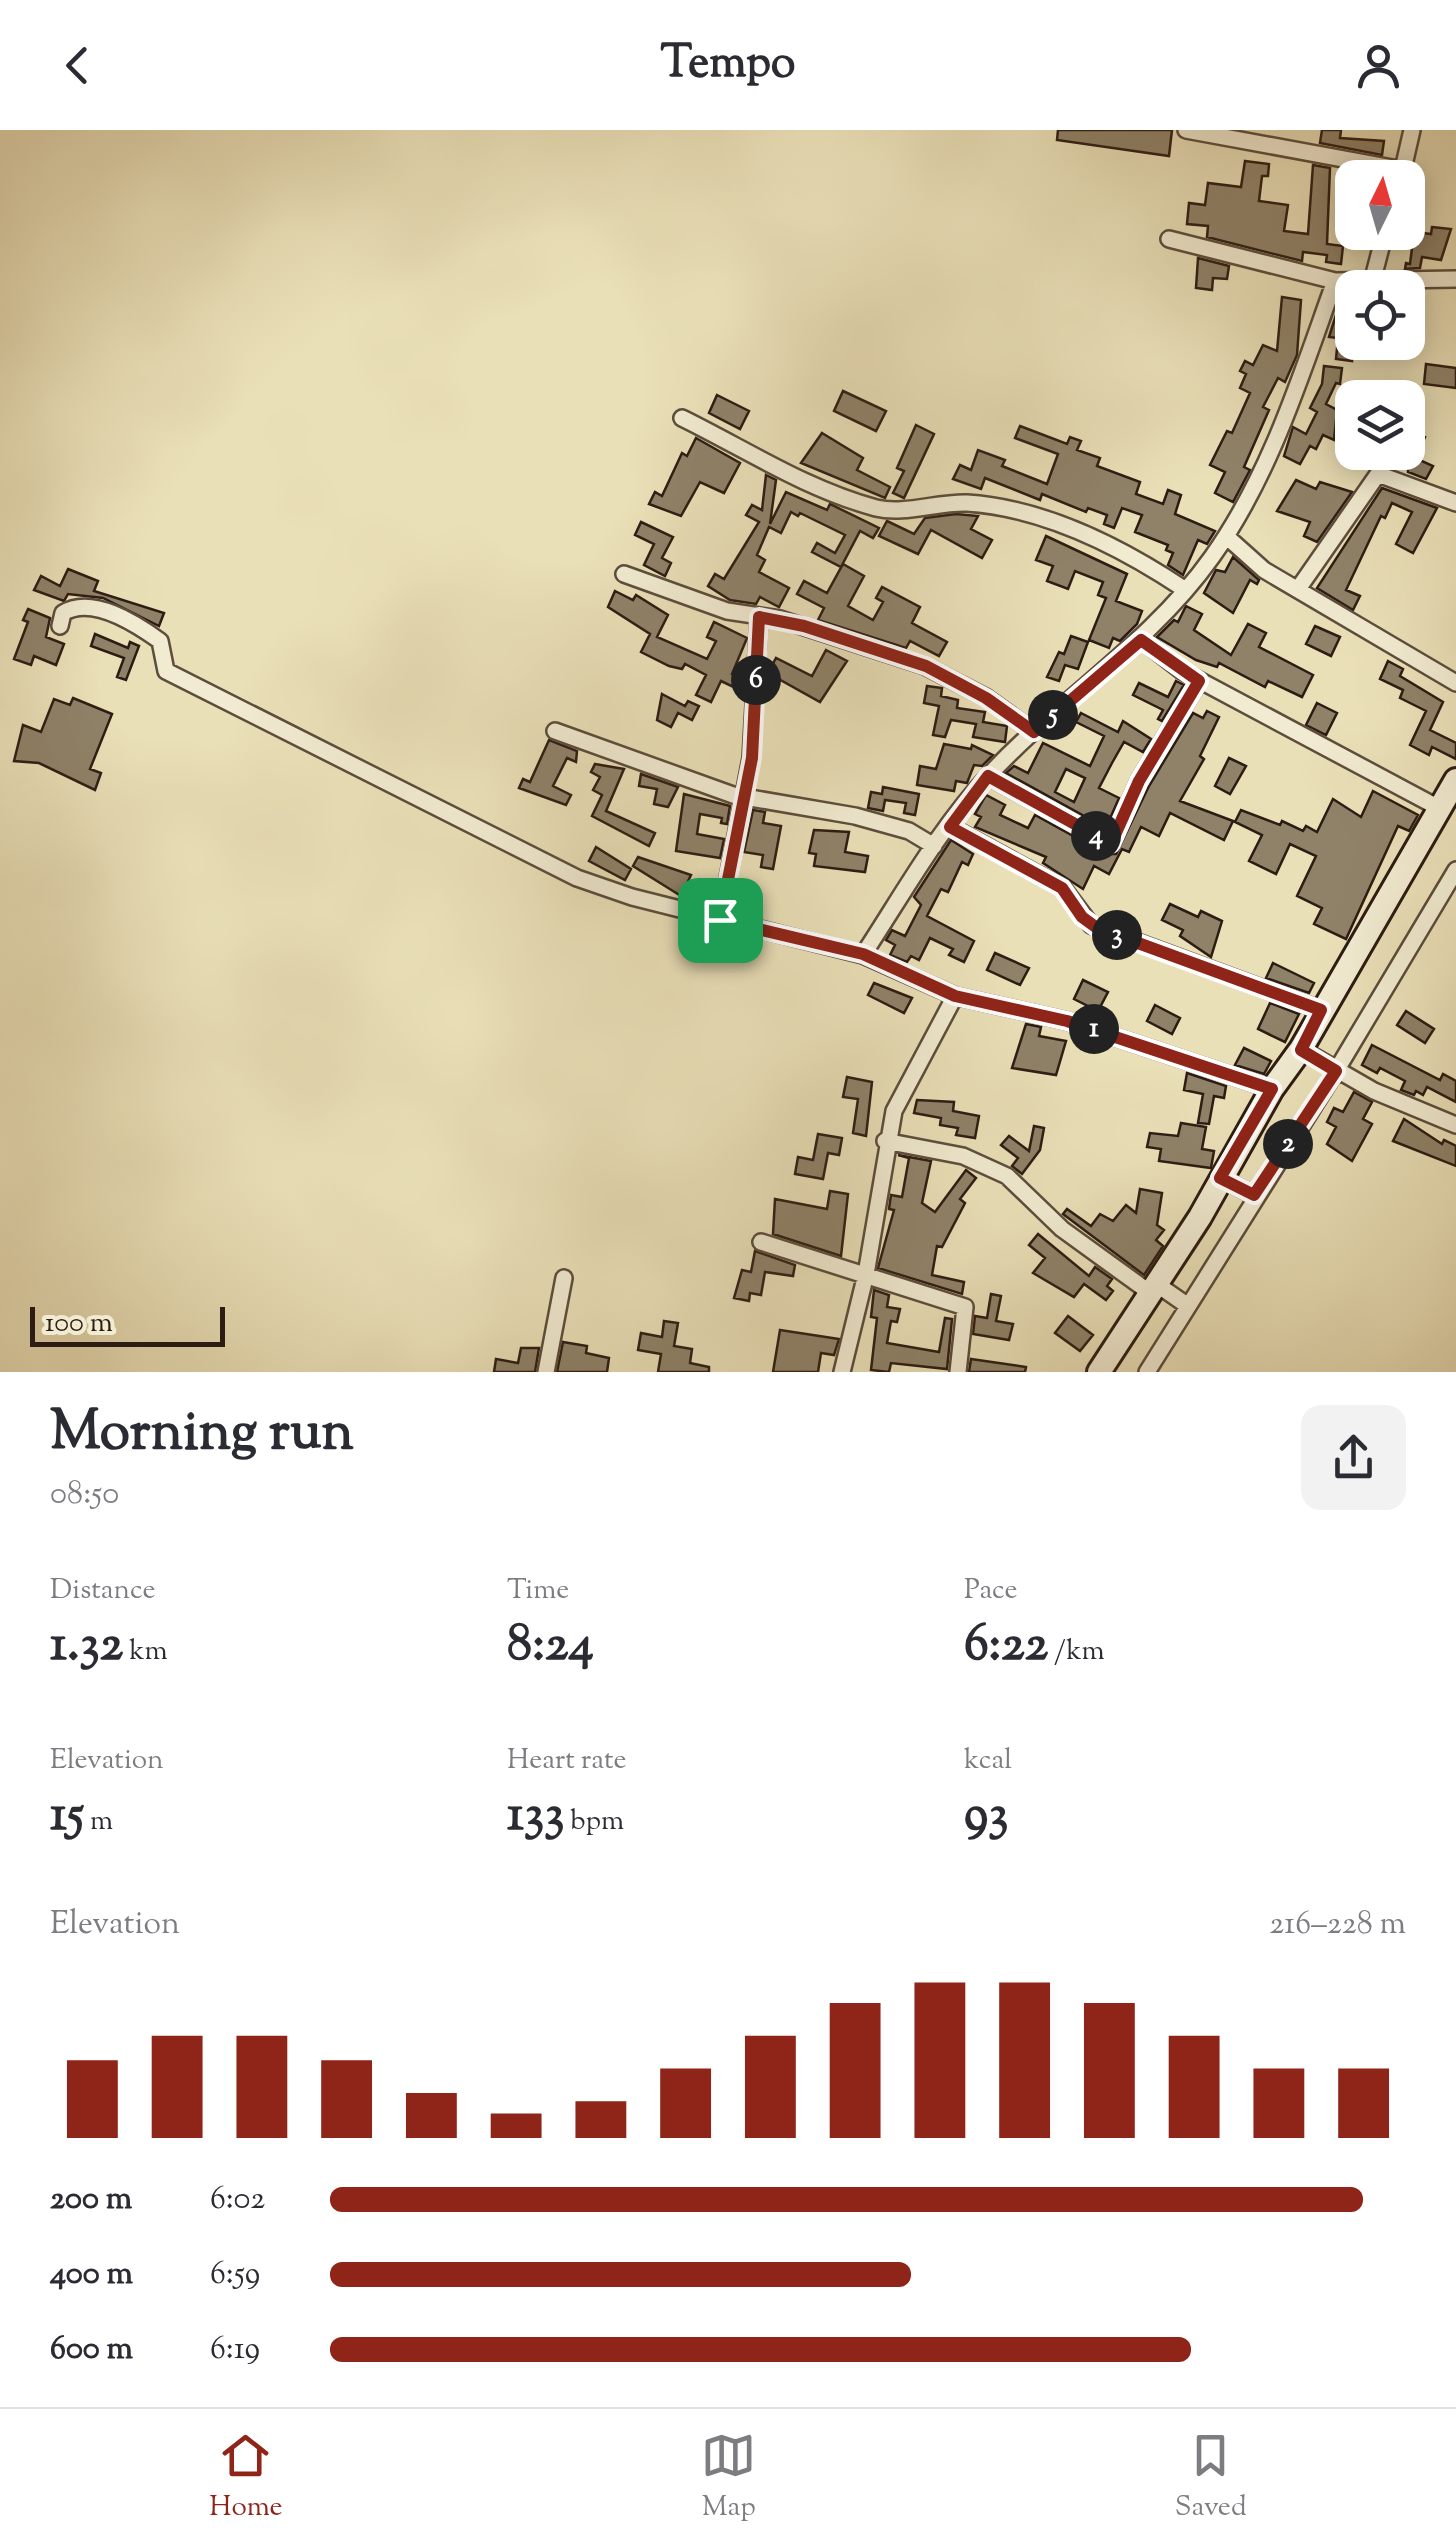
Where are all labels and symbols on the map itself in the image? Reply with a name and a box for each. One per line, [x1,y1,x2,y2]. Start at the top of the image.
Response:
north arrow [1335,160,1425,250]
pin: 6 [731,655,781,705]
pin: 5 [1028,690,1078,740]
pin: 4 [1071,811,1121,861]
pin [678,878,763,963]
pin: 3 [1092,910,1142,960]
pin: 1 [1069,1004,1119,1054]
pin: 2 [1263,1119,1313,1169]
scale bar [30,1302,225,1346]

